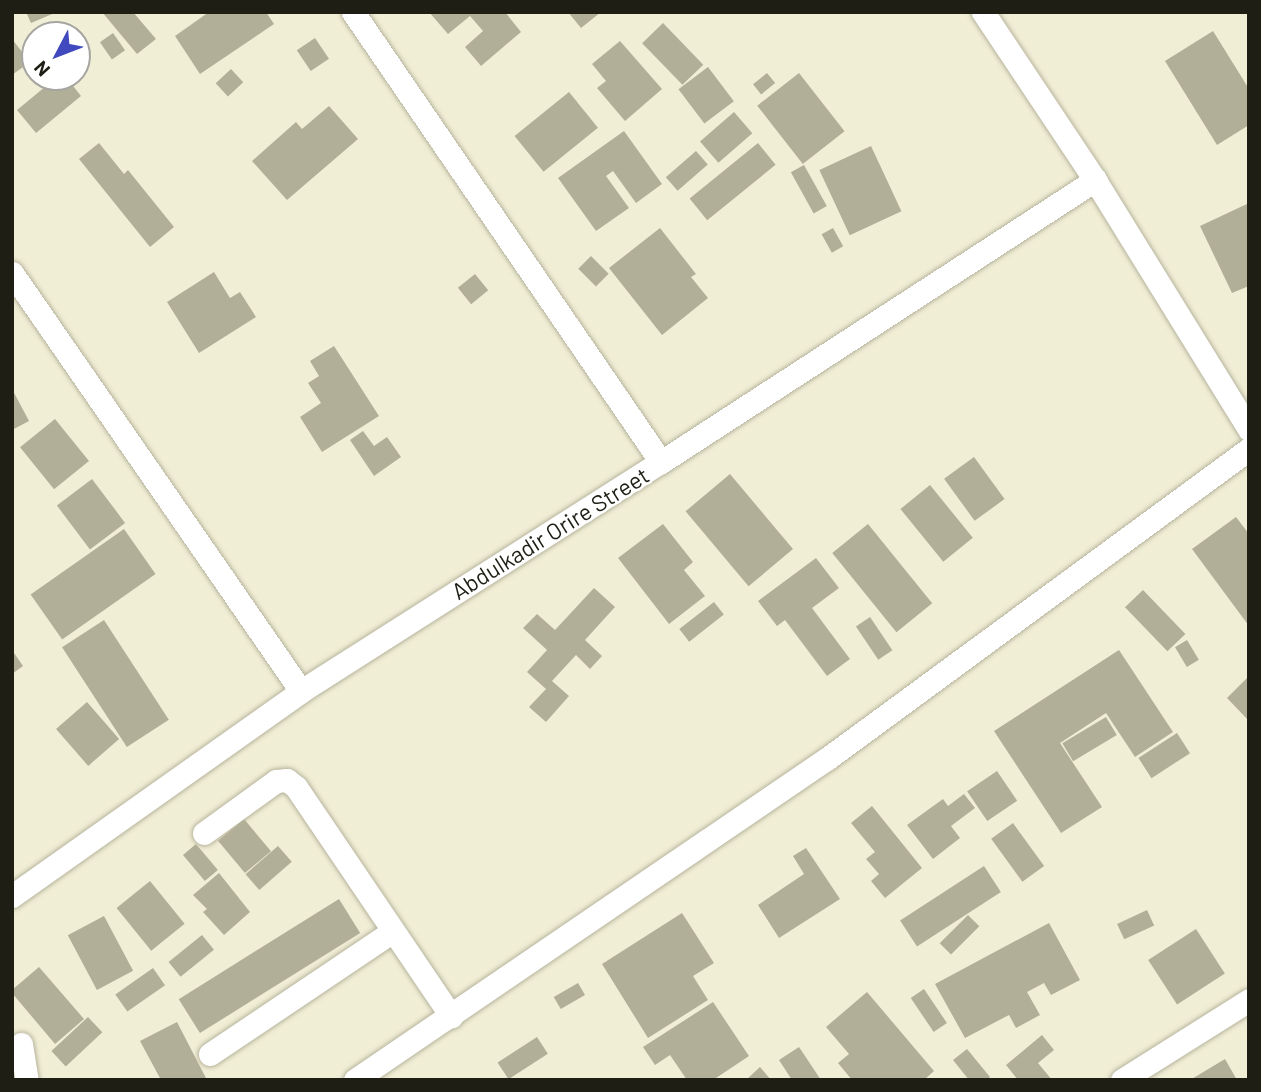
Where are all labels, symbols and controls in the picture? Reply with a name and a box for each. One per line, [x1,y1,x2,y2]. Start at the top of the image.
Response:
north arrow [21,21,91,91]
text: N [29,57,54,81]
street label: Abdulkadir Orire Street [446,461,654,605]

